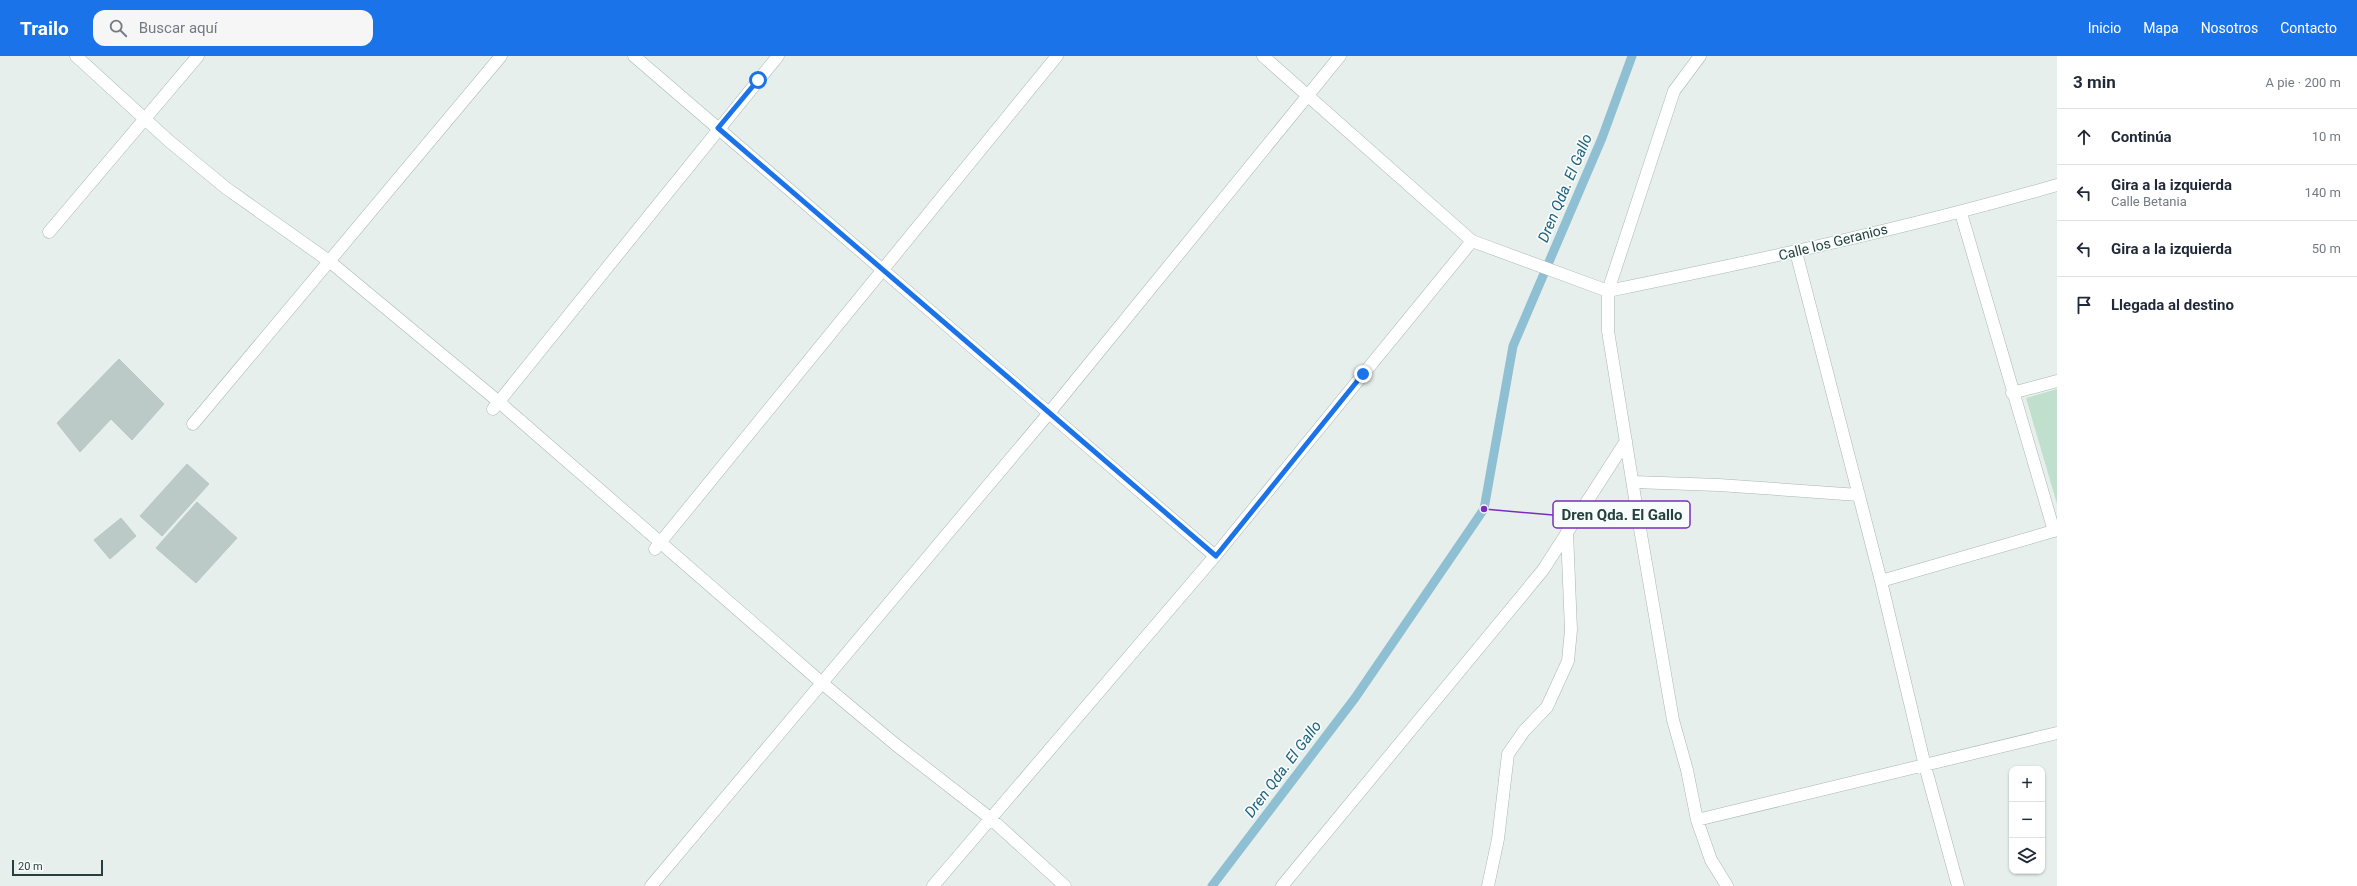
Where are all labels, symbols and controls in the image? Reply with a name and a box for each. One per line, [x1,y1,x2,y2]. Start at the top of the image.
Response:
search box [93,10,373,46]
text: Trailo [20,17,69,40]
icon: search [107,17,129,39]
text: Buscar aquí [139,19,218,37]
text: Inicio [2088,20,2121,36]
text: Mapa [2143,20,2179,36]
text: Nosotros [2201,20,2258,36]
text: Contacto [2280,20,2337,36]
route start [749,71,767,89]
text: 3 min [2073,72,2116,92]
text: A pie · 200 m [2266,75,2341,90]
icon: ahead [2073,126,2095,148]
text: Continúa [2111,128,2172,146]
text: 10 m [2312,129,2341,144]
water label: Dren Qda. El Gallo [1534,131,1596,245]
text: Gira a la izquierda [2111,176,2232,194]
icon: left [2073,182,2095,204]
text: 140 m [2304,185,2341,200]
text: Calle Betania [2111,194,2187,209]
street label: Calle los Geranios [1777,221,1889,263]
icon: left [2073,238,2095,260]
text: Gira a la izquierda [2111,240,2232,258]
text: 50 m [2312,241,2341,256]
icon: arrive [2073,294,2095,316]
text: Llegada al destino [2111,296,2234,314]
route end [1354,365,1372,383]
callout: Dren Qda. El Gallo [1553,501,1690,528]
text: Dren Qda. El Gallo [1561,506,1683,524]
water label: Dren Qda. El Gallo [1241,717,1325,821]
map controls [2009,766,2045,874]
button: + [2009,766,2045,802]
button: − [2009,802,2045,838]
button: layers [2009,838,2045,874]
scale bar [12,858,103,877]
text: 20 m [18,860,43,873]

